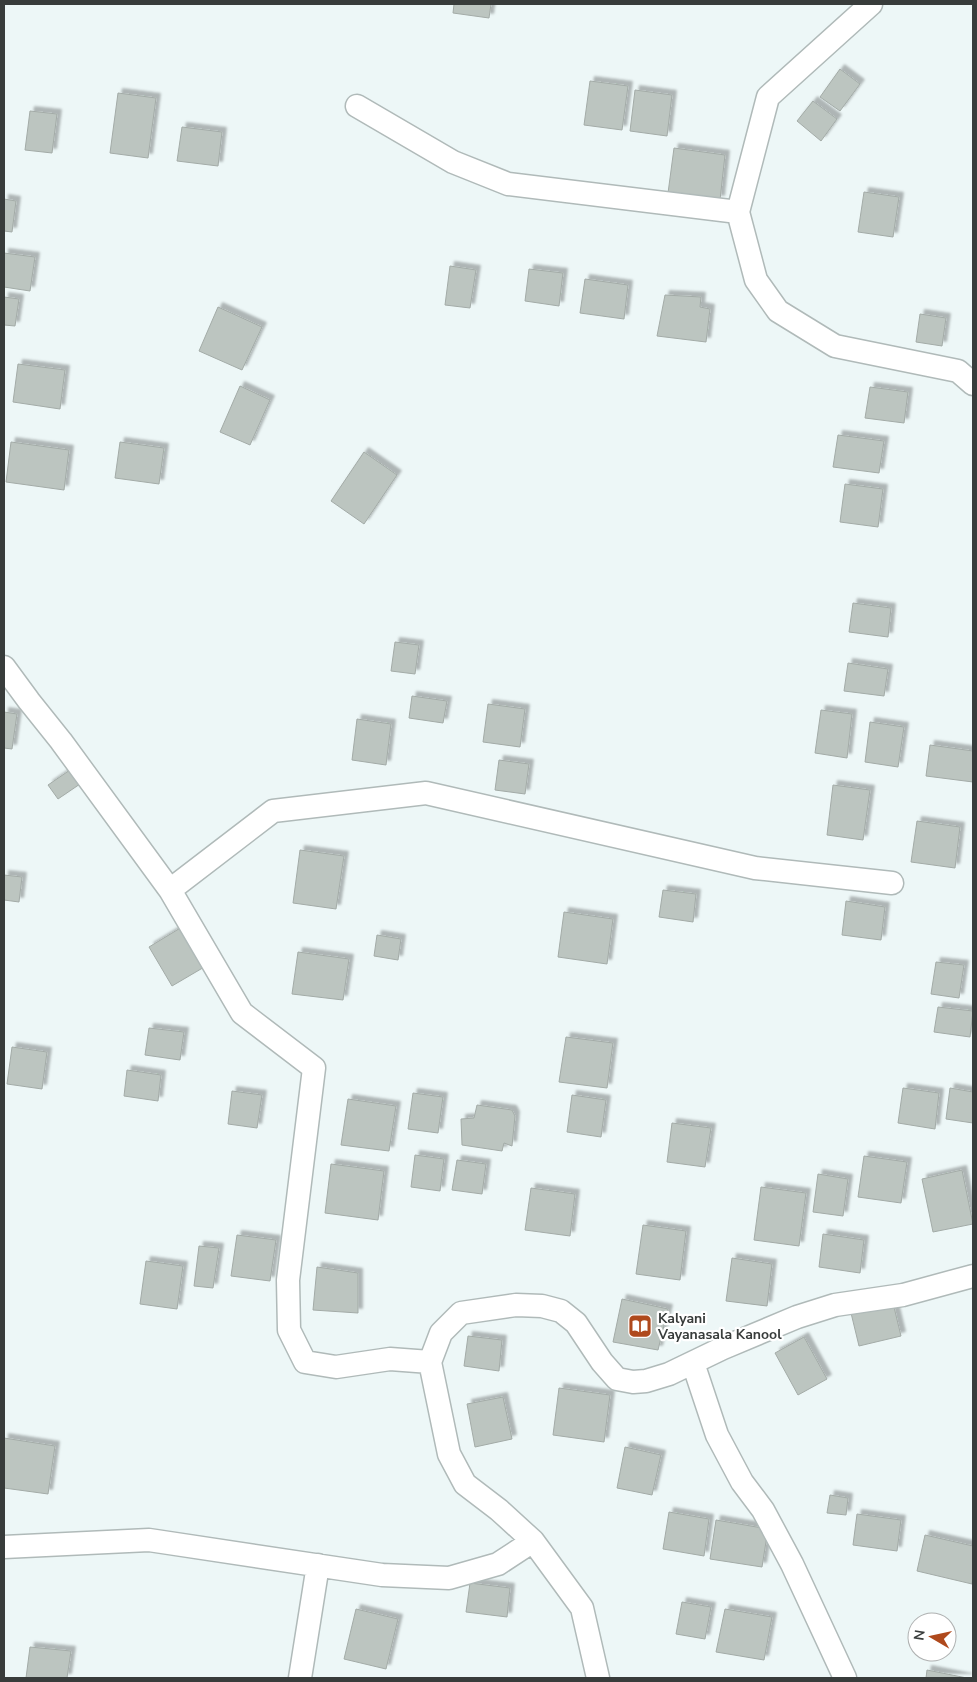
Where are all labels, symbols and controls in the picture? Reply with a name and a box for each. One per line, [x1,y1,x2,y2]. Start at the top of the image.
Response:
place label: Kalyani Vayanasala Kanool [657,1309,782,1344]
library icon: Kalyani Vayanasala Kanool [627,1313,653,1339]
north arrow [907,1612,957,1662]
text: N [909,1628,930,1642]

